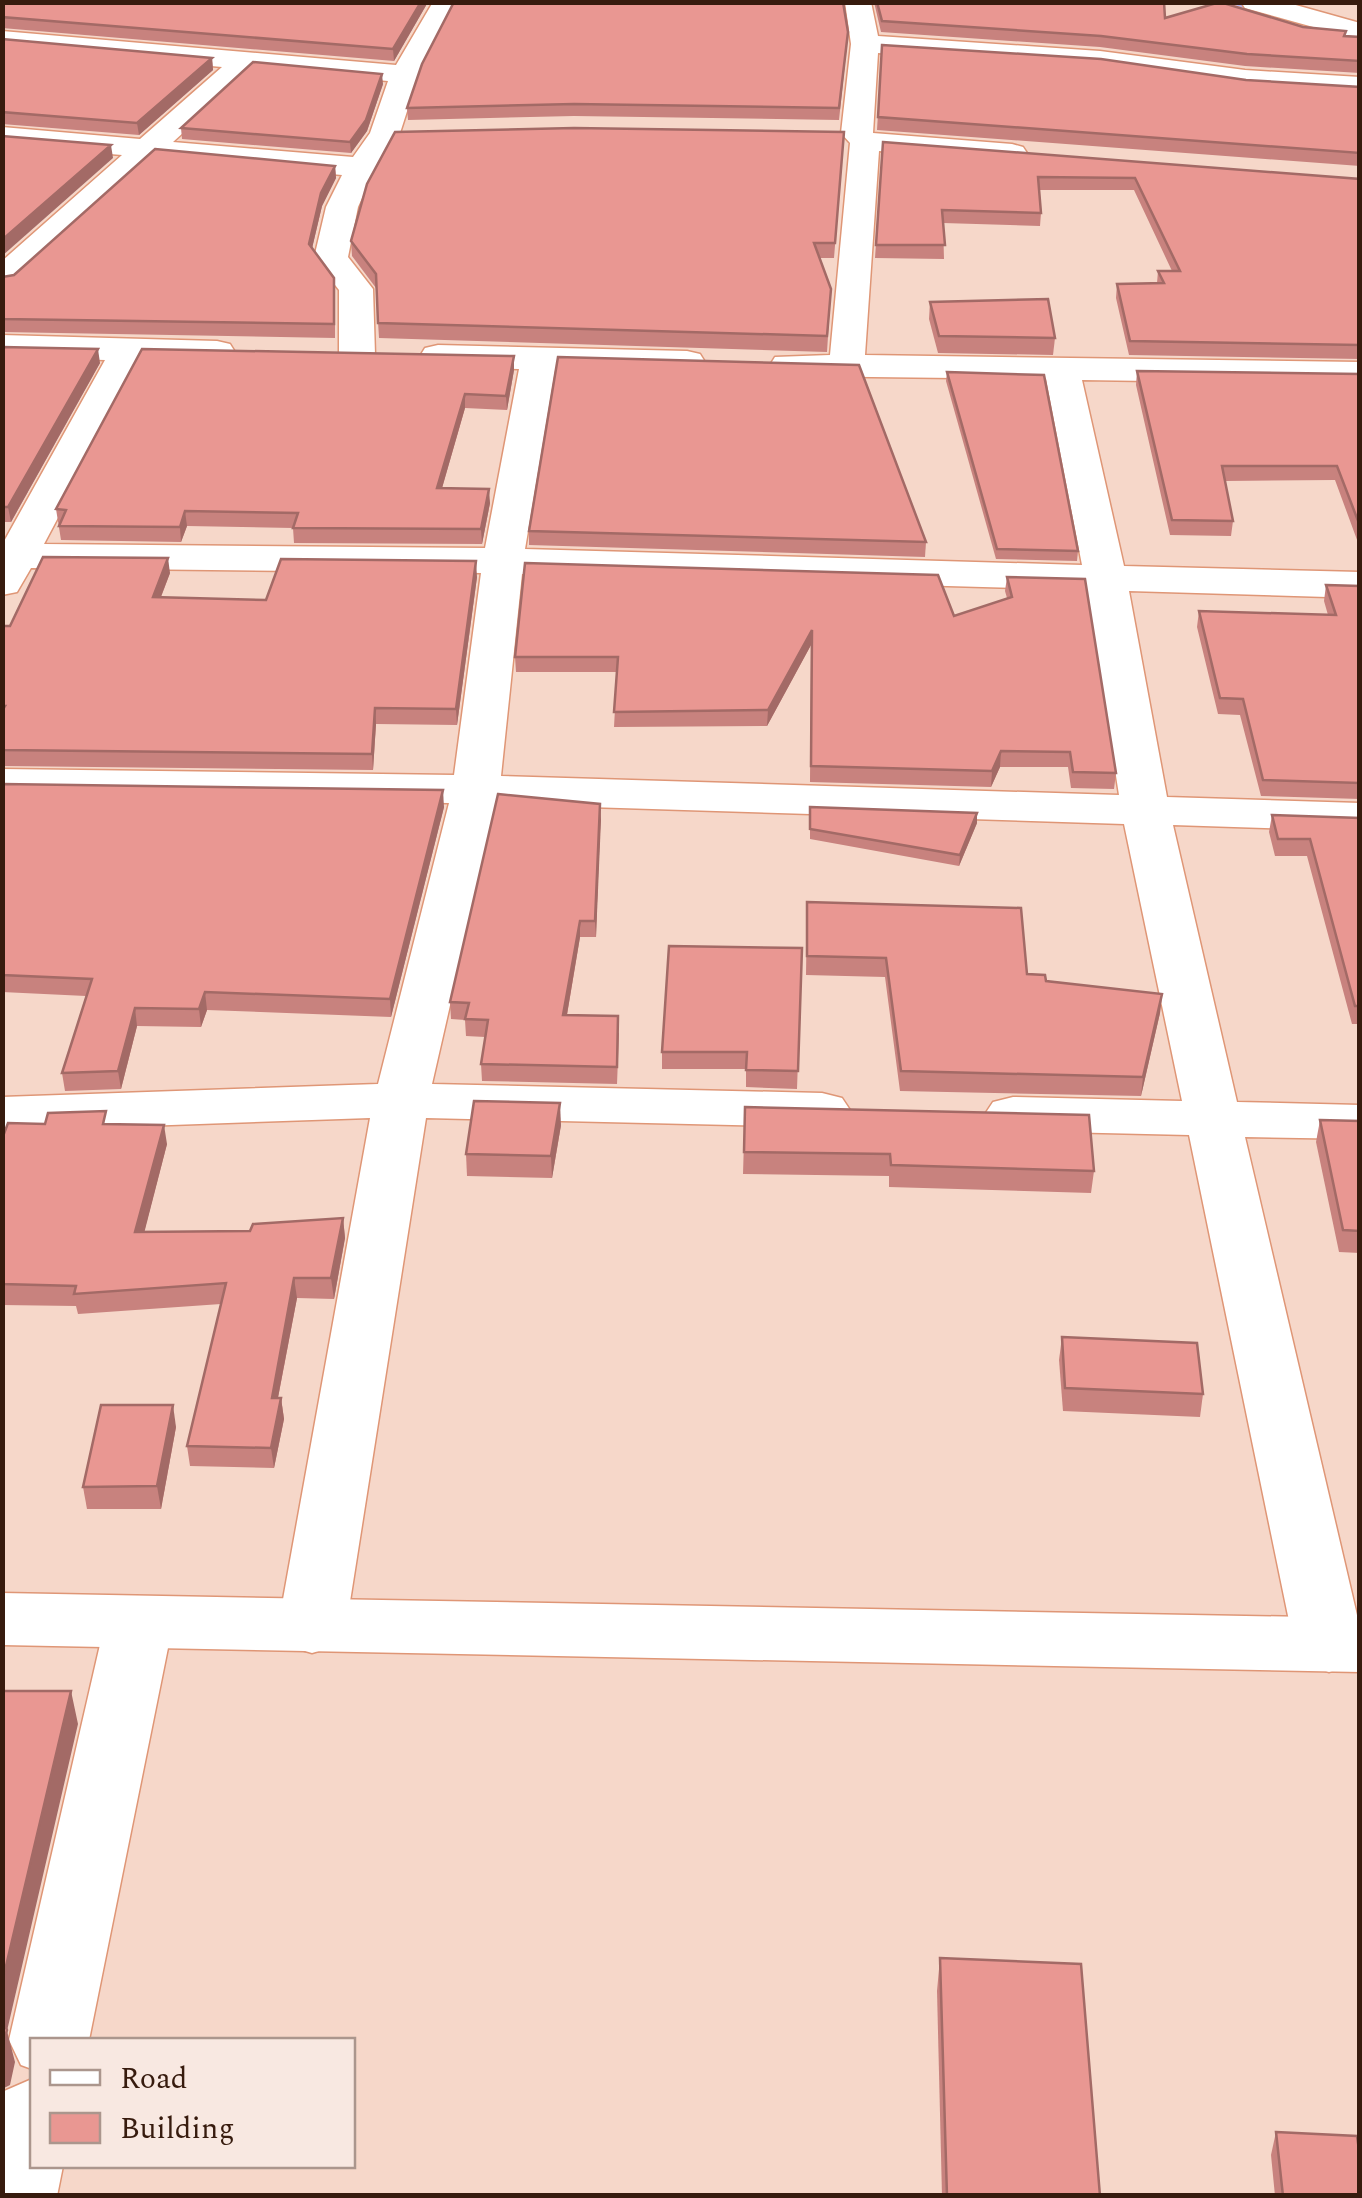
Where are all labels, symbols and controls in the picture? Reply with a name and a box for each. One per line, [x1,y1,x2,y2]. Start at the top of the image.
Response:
legend [30,2038,355,2168]
text: Road [120,2056,188,2102]
text: Building [120,2106,235,2152]

